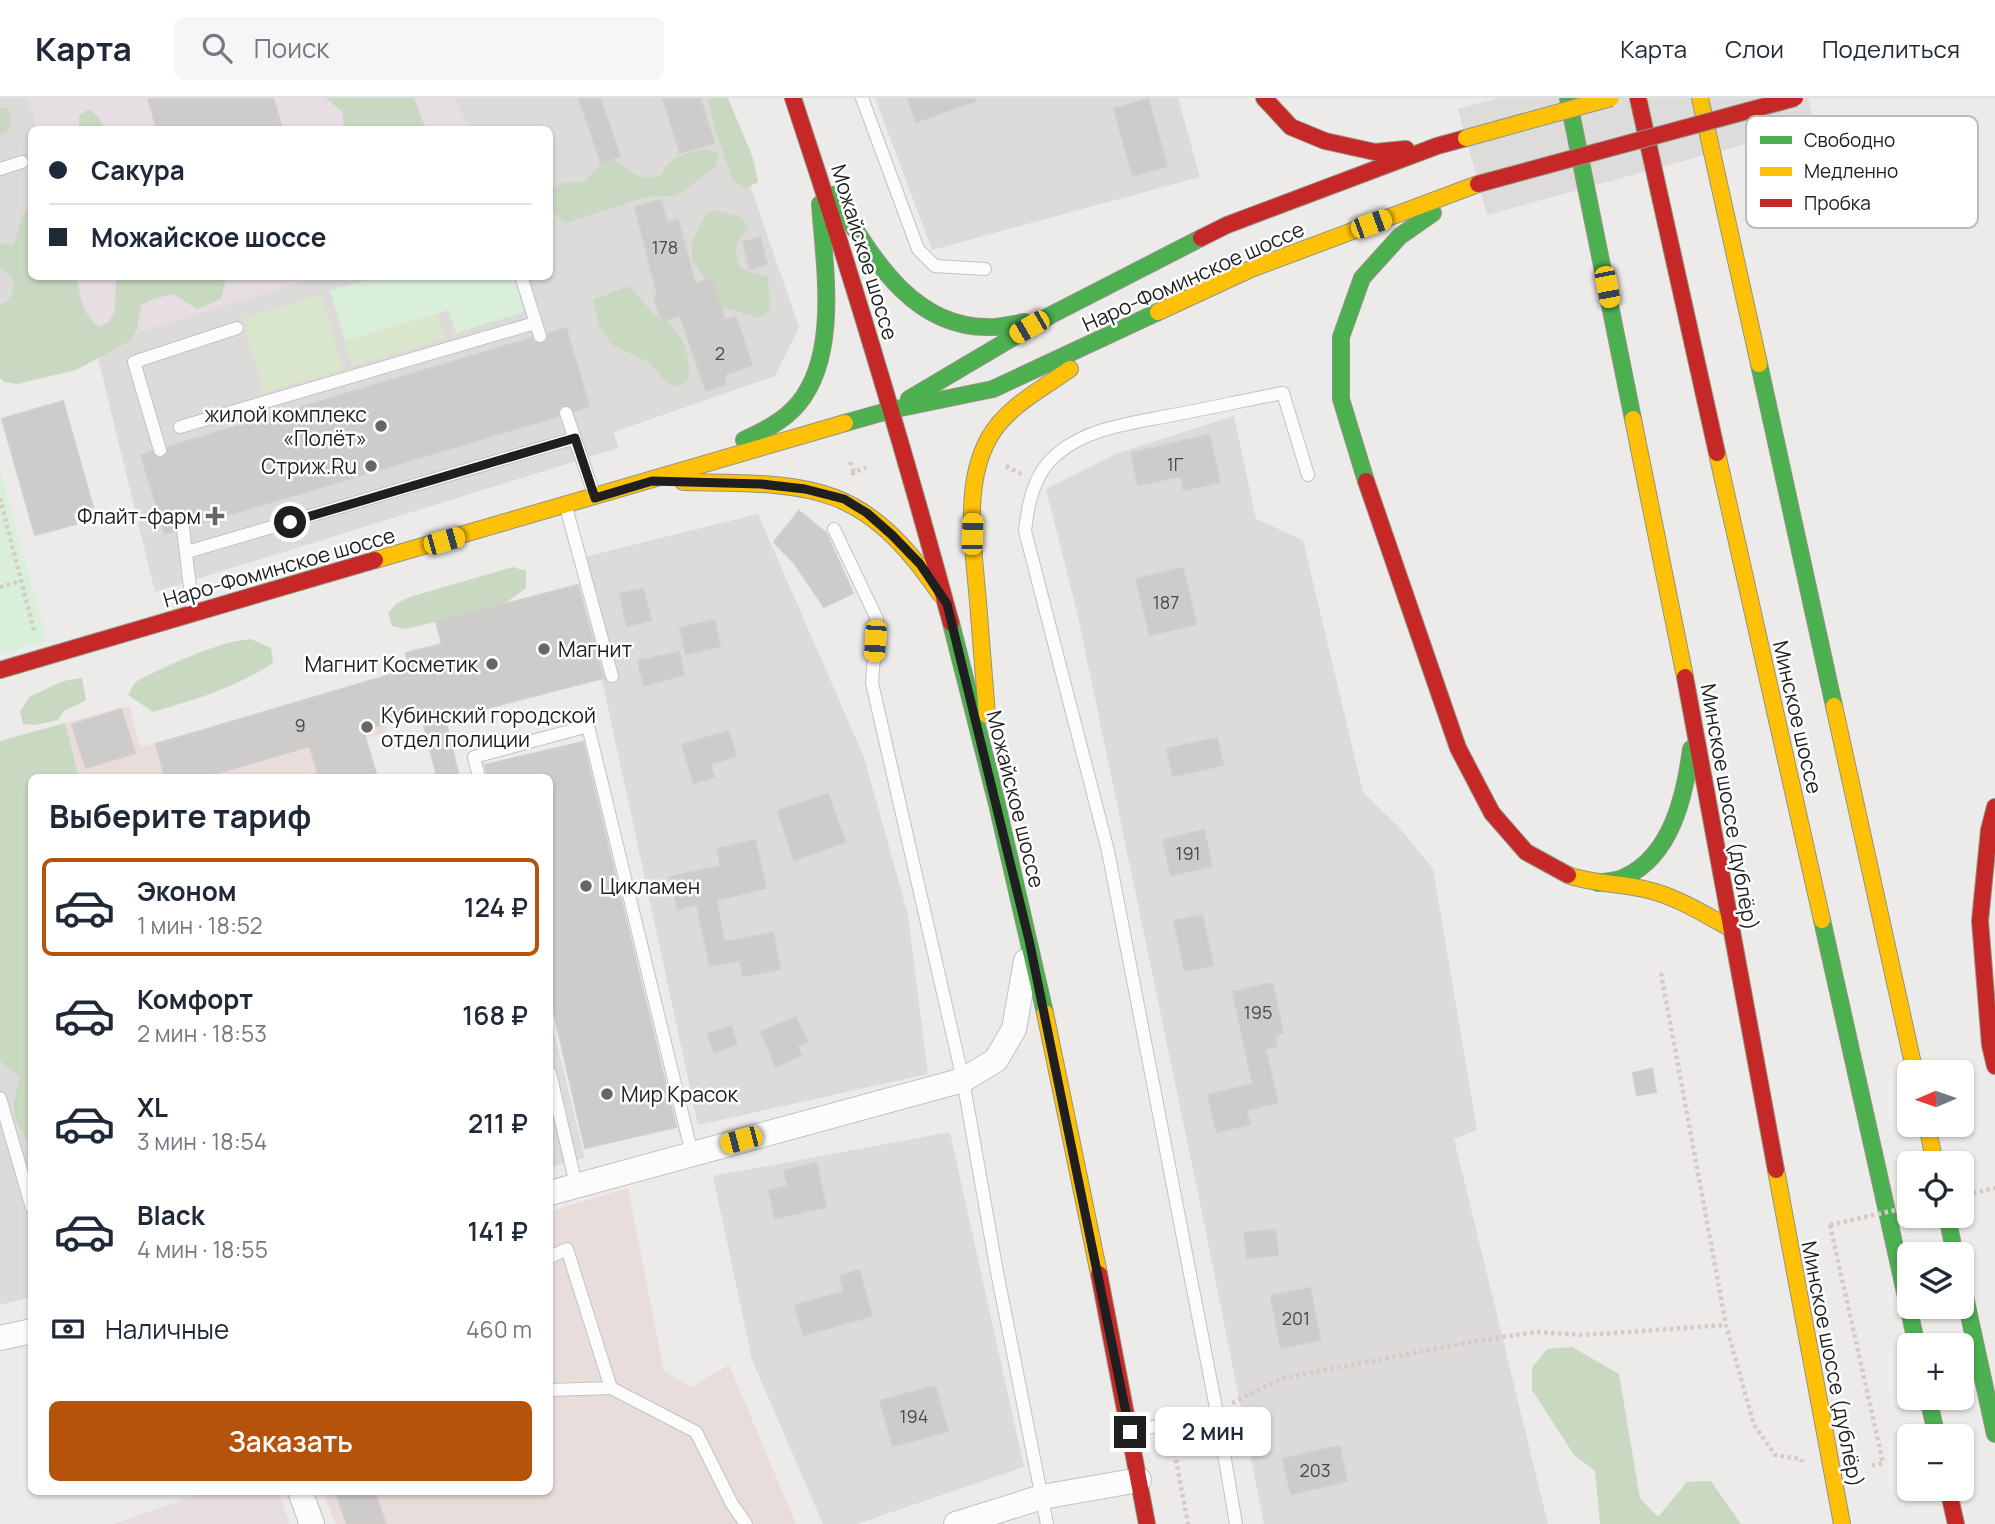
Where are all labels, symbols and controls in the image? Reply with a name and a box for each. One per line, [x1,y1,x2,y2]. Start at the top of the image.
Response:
search box [174,17,664,80]
text: Карта [35,26,132,71]
icon: search [198,29,236,67]
text: Поиск [254,30,329,66]
text: Карта [1620,32,1687,65]
text: Слои [1725,32,1784,65]
text: Поделиться [1822,32,1960,65]
legend [1746,116,1978,228]
text: Свободно [1804,127,1895,153]
text: Сакура [91,152,185,188]
text: Медленно [1804,158,1898,184]
street label: Можайское шоссе [825,161,905,343]
text: Пробка [1804,190,1871,216]
car [1348,207,1395,241]
street label: Наро-Фоминское шоссе [1078,214,1308,338]
text: Можайское шоссе [91,219,326,255]
house number: 178 [652,235,678,259]
car [1593,264,1622,310]
car [1006,307,1053,347]
house number: 2 [715,341,725,365]
place label: жилой комплекс «Полёт» [204,400,367,452]
marker: жилой комплекс «Полёт» [373,418,389,434]
place label: Стриж.Ru [261,452,357,480]
house number: 1Г [1167,452,1184,476]
marker: Стриж.Ru [363,458,379,474]
place label: Флайт-фарм [77,502,201,530]
route start [274,506,306,538]
marker: Флайт-фарм [207,508,223,524]
car [961,513,984,555]
street label: Наро-Фоминское шоссе [160,520,398,614]
car [421,525,468,557]
house number: 187 [1153,590,1179,614]
car [864,619,887,663]
place label: Магнит [558,635,632,663]
street label: Минское шоссе [1767,638,1829,796]
marker: Магнит [536,641,552,657]
place label: Магнит Косметик [304,650,479,678]
marker: Магнит Косметик [484,656,500,672]
street label: Минское шоссе (дублёр) [1694,681,1766,933]
place label: Кубинский городской отдел полиции [381,701,596,753]
street label: Можайское шоссе [980,707,1052,891]
house number: 9 [294,713,306,737]
marker: Кубинский городской отдел полиции [359,719,375,735]
text: Выберите тариф [49,794,311,838]
house number: 191 [1175,841,1201,865]
place label: Цикламен [600,872,700,900]
text: Эконом [137,873,237,909]
icon: car [53,876,116,939]
marker: Цикламен [578,878,594,894]
text: 124 ₽ [464,889,528,925]
text: 1 мин · 18:52 [137,909,263,941]
text: Комфорт [137,981,253,1017]
icon: car [53,984,116,1047]
text: 168 ₽ [462,997,528,1033]
house number: 195 [1244,1000,1272,1024]
text: 2 мин · 18:53 [137,1017,267,1049]
north arrow [1897,1060,1974,1138]
map controls [1897,1060,1974,1501]
place label: Мир Красок [621,1080,739,1108]
marker: Мир Красок [599,1086,615,1102]
text: XL [137,1089,168,1125]
icon: car [53,1092,116,1155]
text: 211 ₽ [468,1105,528,1141]
car [718,1124,765,1156]
text: 3 мин · 18:54 [137,1125,267,1157]
button: locate [1897,1151,1974,1228]
text: Black [137,1197,205,1233]
icon: car [53,1200,116,1263]
text: 141 ₽ [467,1213,528,1249]
text: 4 мин · 18:55 [137,1233,268,1265]
street label: Минское шоссе (дублёр) [1795,1239,1871,1489]
button: layers [1897,1242,1974,1319]
house number: 201 [1282,1306,1310,1330]
icon: cash [49,1310,87,1348]
text: Наличные [105,1311,229,1347]
text: 460 m [466,1313,532,1345]
button: + [1897,1333,1974,1410]
button: Заказать [49,1401,532,1481]
house number: 194 [900,1404,928,1428]
callout: 2 мин [1154,1408,1270,1456]
text: 2 мин [1182,1415,1244,1447]
route end [1114,1416,1146,1448]
button: − [1897,1424,1974,1501]
house number: 203 [1299,1458,1331,1482]

